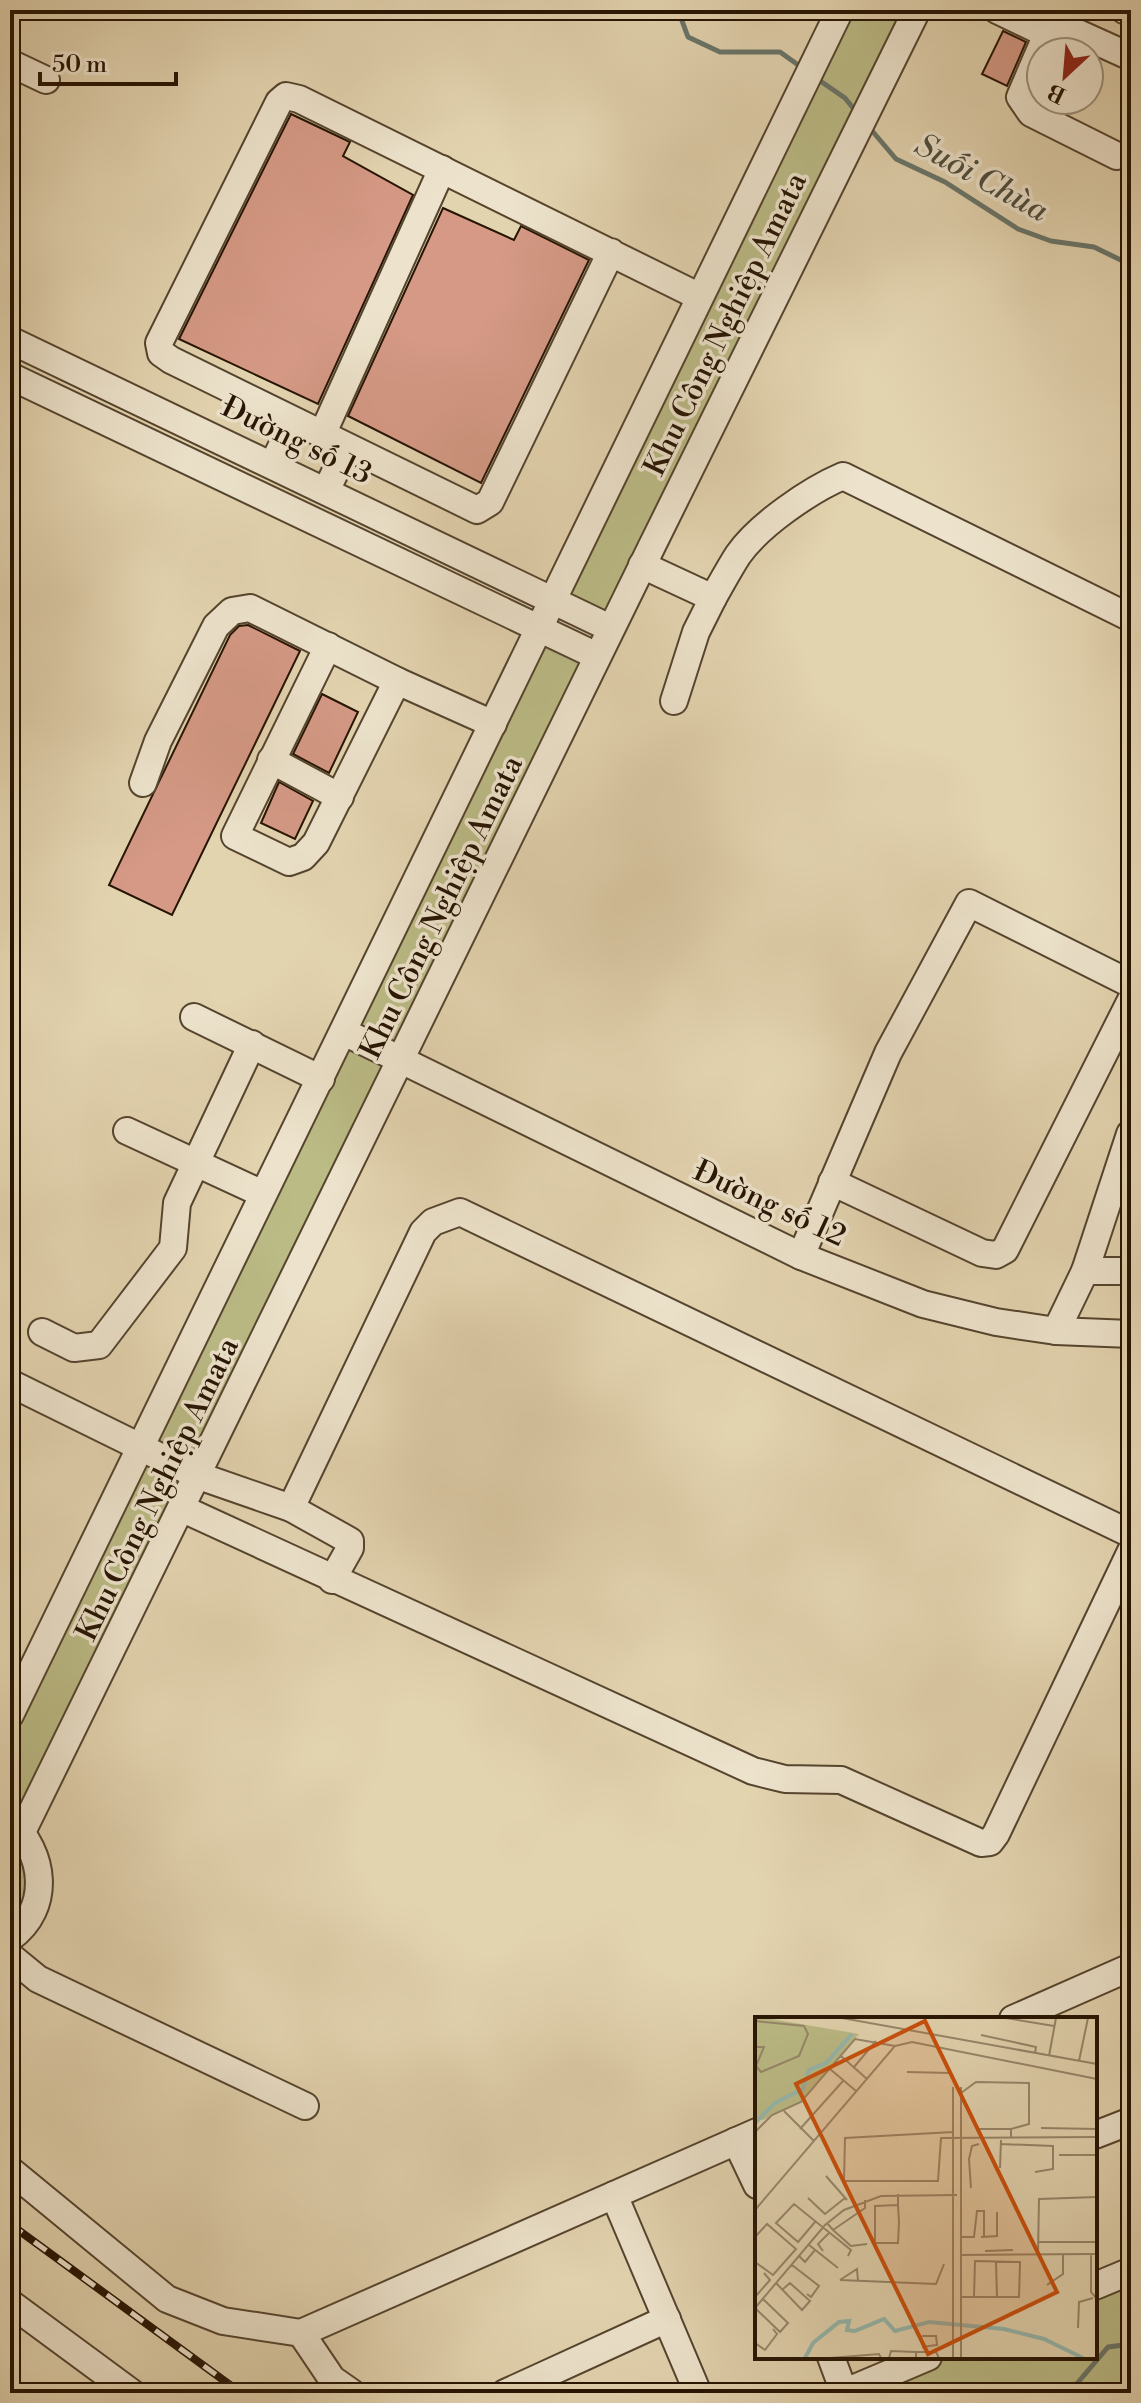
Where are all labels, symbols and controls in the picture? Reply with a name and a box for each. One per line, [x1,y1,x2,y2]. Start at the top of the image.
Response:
scale bar [40,36,176,86]
north arrow [1025,36,1105,116]
text: 50 m [52,50,107,80]
text: B [1044,77,1070,108]
water label: Suối Chùa [908,125,1055,231]
street label: Khu Công Nghiệp Amata [636,166,816,482]
street label: Đường số 13 [215,388,378,494]
street label: Khu Công Nghiệp Amata [352,749,532,1065]
street label: Đường số 12 [687,1152,852,1256]
street label: Khu Công Nghiệp Amata [68,1331,248,1647]
inset map [755,2017,1097,2359]

